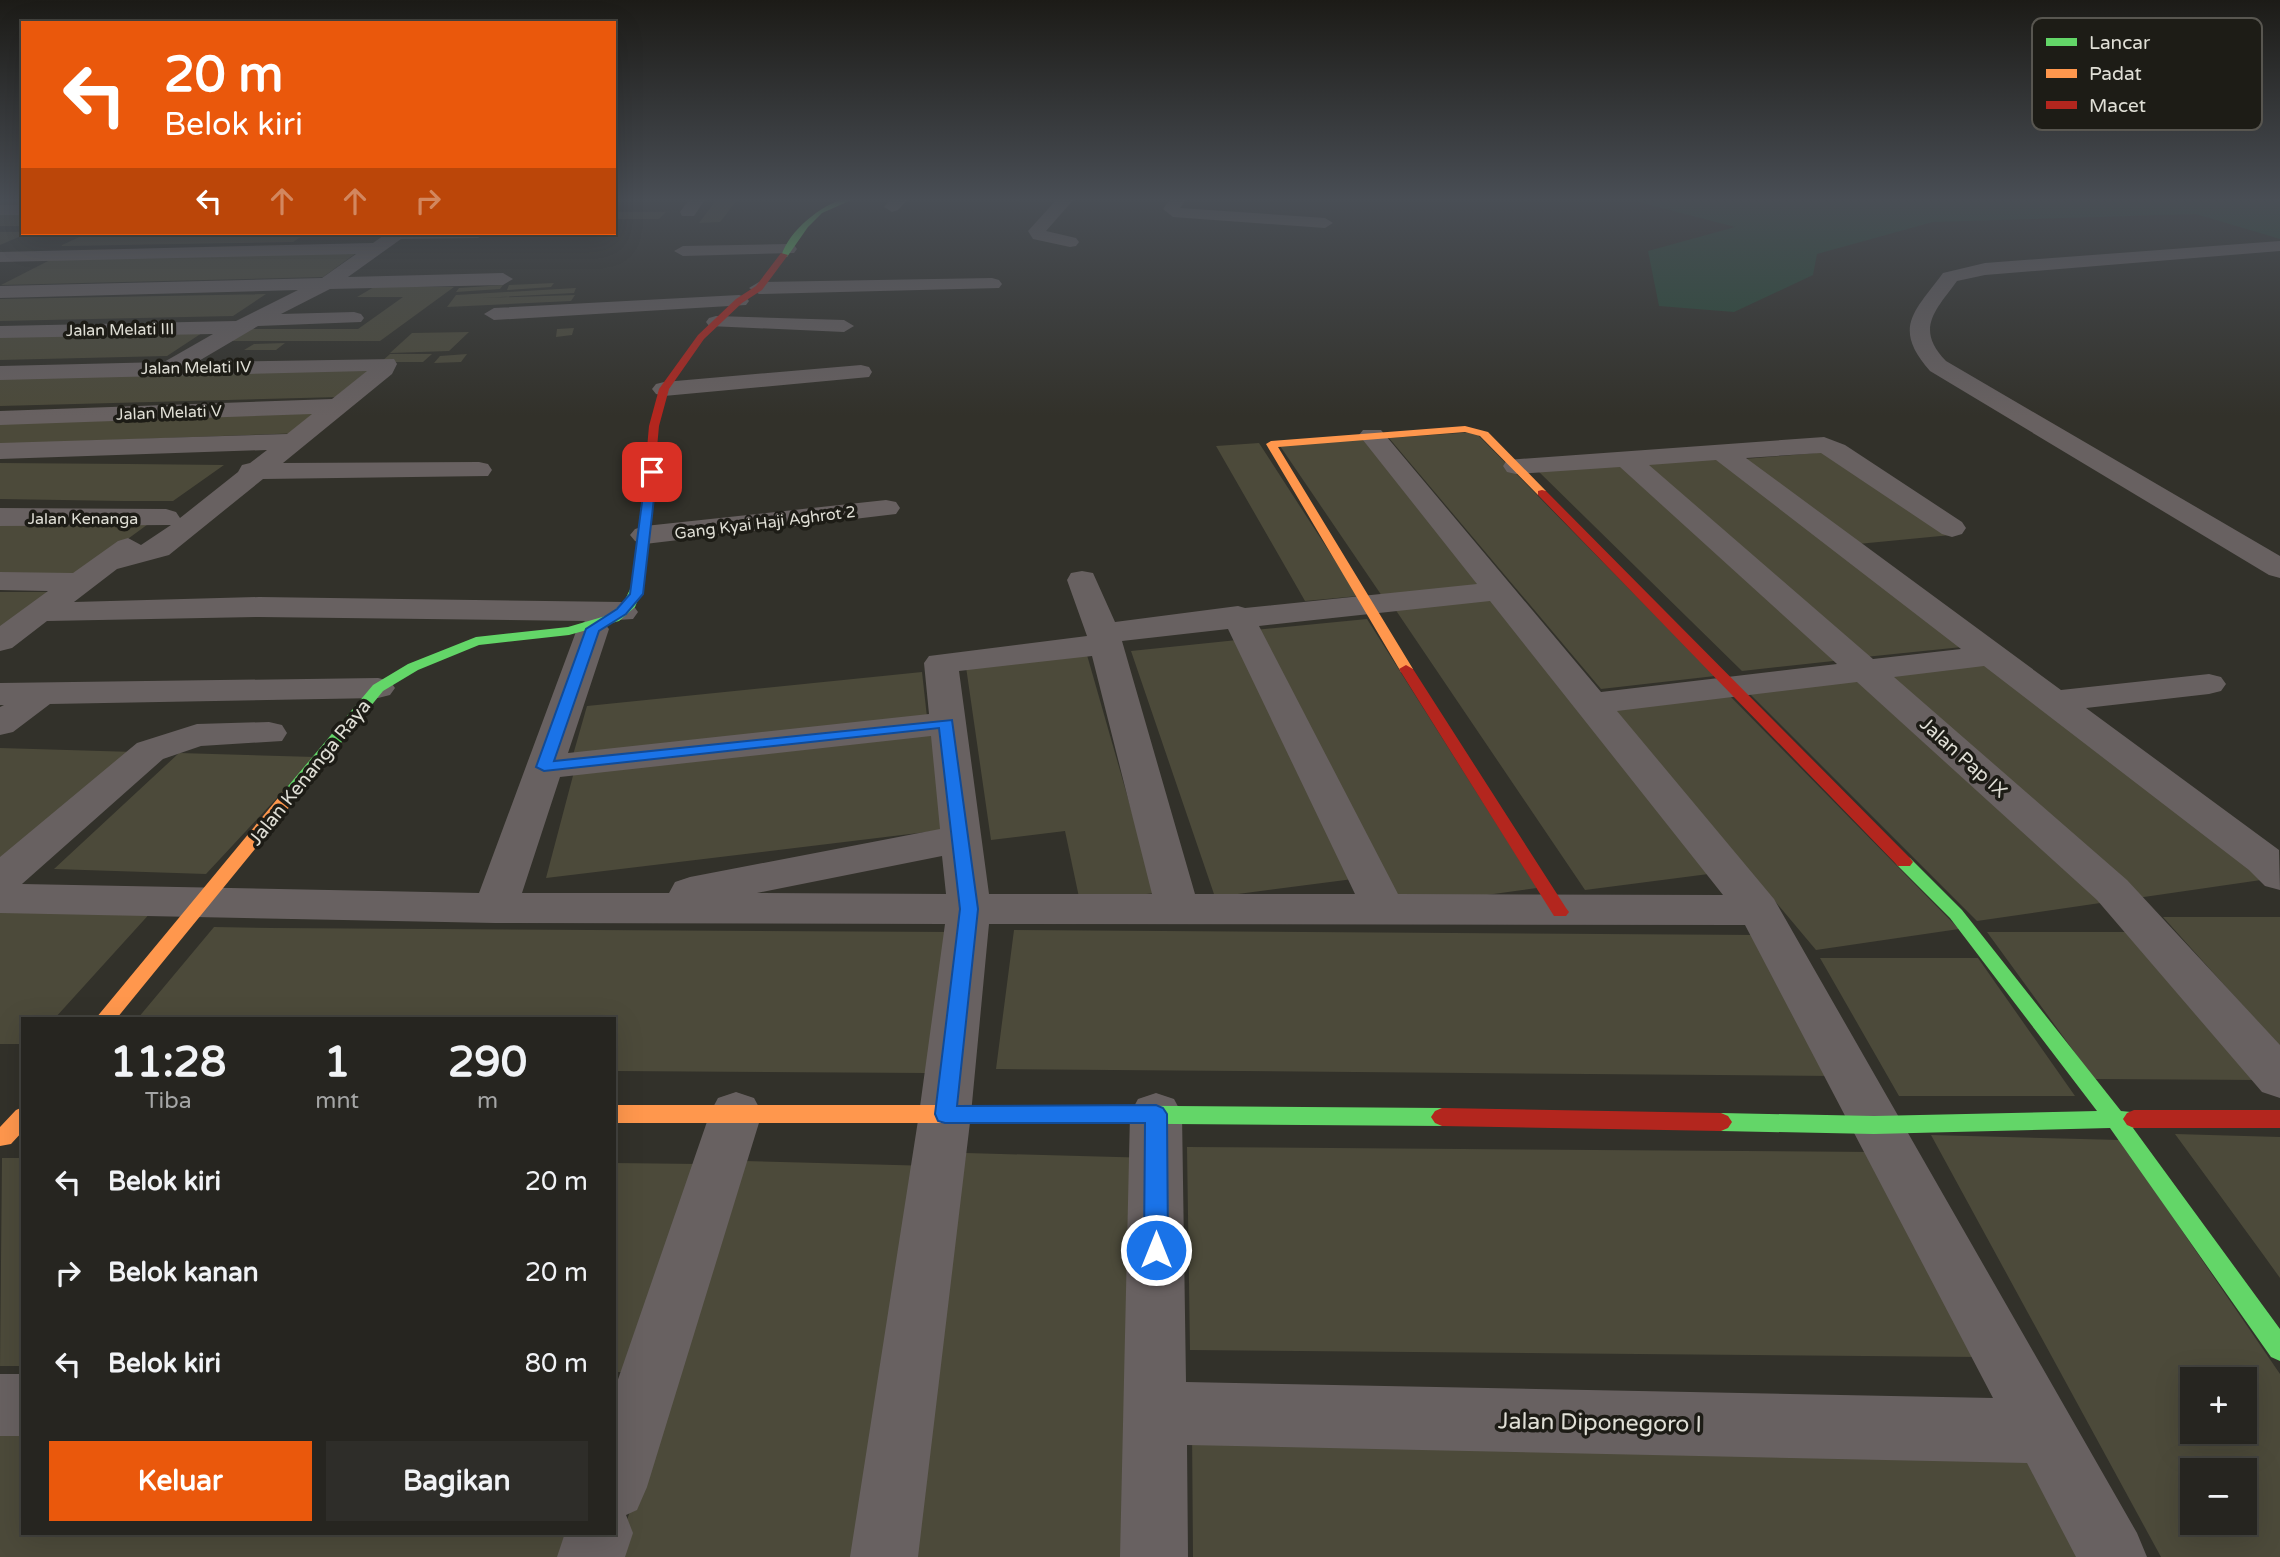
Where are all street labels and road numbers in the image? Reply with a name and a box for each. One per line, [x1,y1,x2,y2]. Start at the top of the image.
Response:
street label: Jalan Melati III [66,319,174,341]
street label: Jalan Melati IV [141,357,251,379]
street label: Jalan Melati V [116,401,222,425]
street label: Gang Kyai Haji Aghrot 2 [673,502,857,544]
street label: Jalan Kenanga [28,509,138,529]
street label: Jalan Kenanga Raya [244,695,375,850]
street label: Jalan Pap IX [1915,713,2011,803]
street label: Jalan Diponegoro I [1498,1407,1702,1439]

